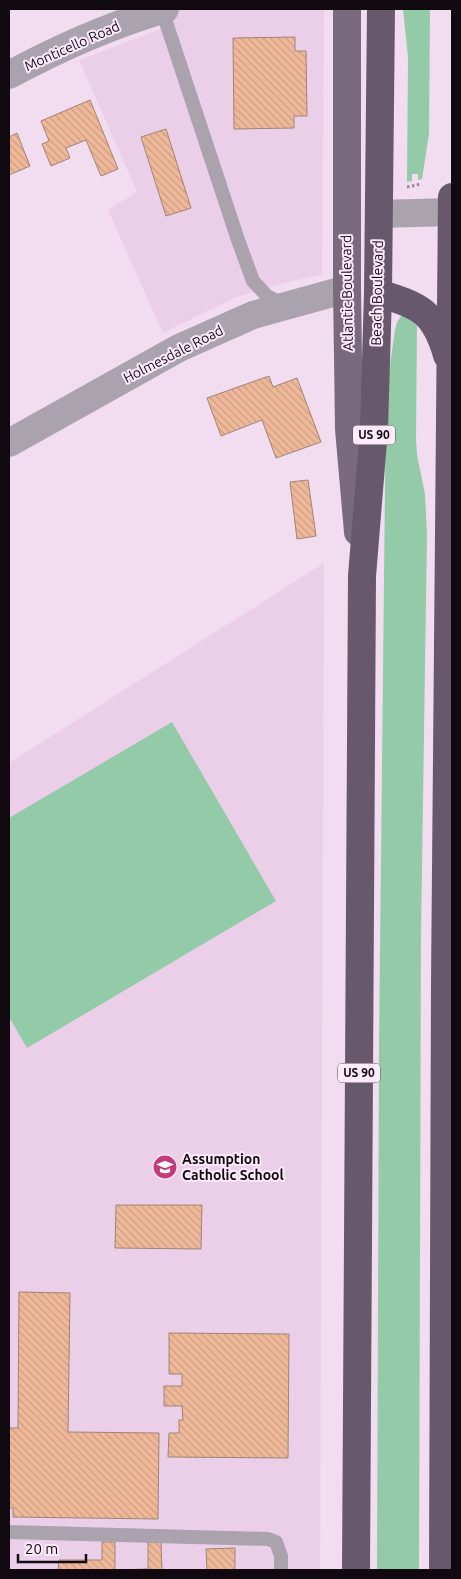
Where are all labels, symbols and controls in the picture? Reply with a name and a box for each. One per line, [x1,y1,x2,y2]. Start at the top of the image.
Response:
street label: Monticello Road [22,18,122,74]
street label: Atlantic Boulevard [338,235,356,351]
street label: Beach Boulevard [368,240,386,346]
street label: Holmesdale Road [120,322,226,386]
road number: US 90 [353,426,395,444]
road number: US 90 [338,1064,380,1082]
place label: Assumption Catholic School [182,1151,284,1183]
school or university icon: Assumption Catholic School [152,1154,178,1180]
scale bar [18,1532,85,1564]
text: 20 m [25,1540,58,1557]

